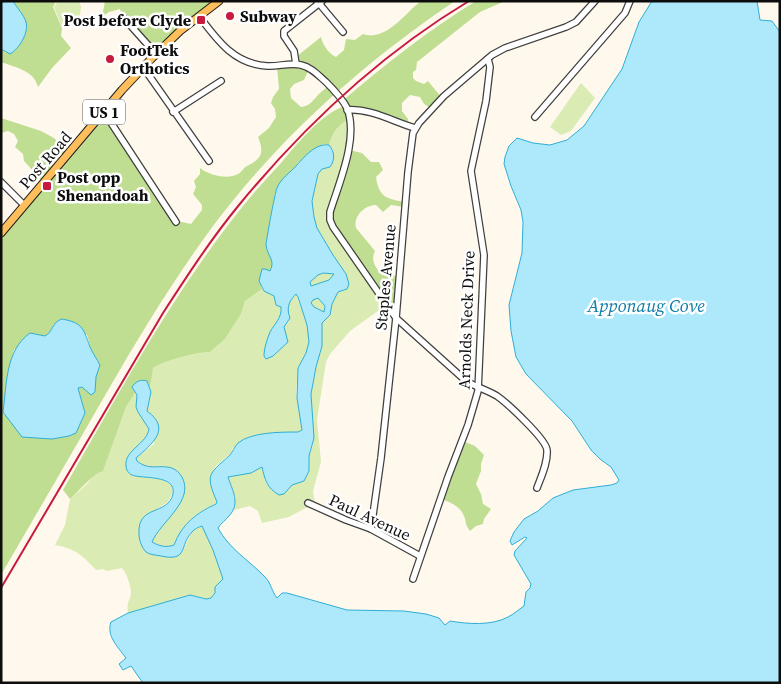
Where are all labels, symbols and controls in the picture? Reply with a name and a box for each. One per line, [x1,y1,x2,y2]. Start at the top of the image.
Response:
place label: Subway [240,5,297,27]
place label: Post before Clyde [63,9,191,31]
marker: Subway [224,10,236,22]
marker: Post before Clyde [195,14,207,26]
place label: FootTek Orthotics [120,39,190,79]
marker: FootTek Orthotics [104,53,116,65]
road number: US 1 [83,100,125,124]
street label: Post Road [14,126,76,194]
place label: Post opp Shenandoah [57,166,149,206]
marker: Post opp Shenandoah [41,180,53,192]
street label: Staples Avenue [369,223,401,331]
street label: Arnolds Neck Drive [453,250,479,390]
water label: Apponaug Cove [586,293,705,318]
street label: Paul Avenue [326,488,414,546]

